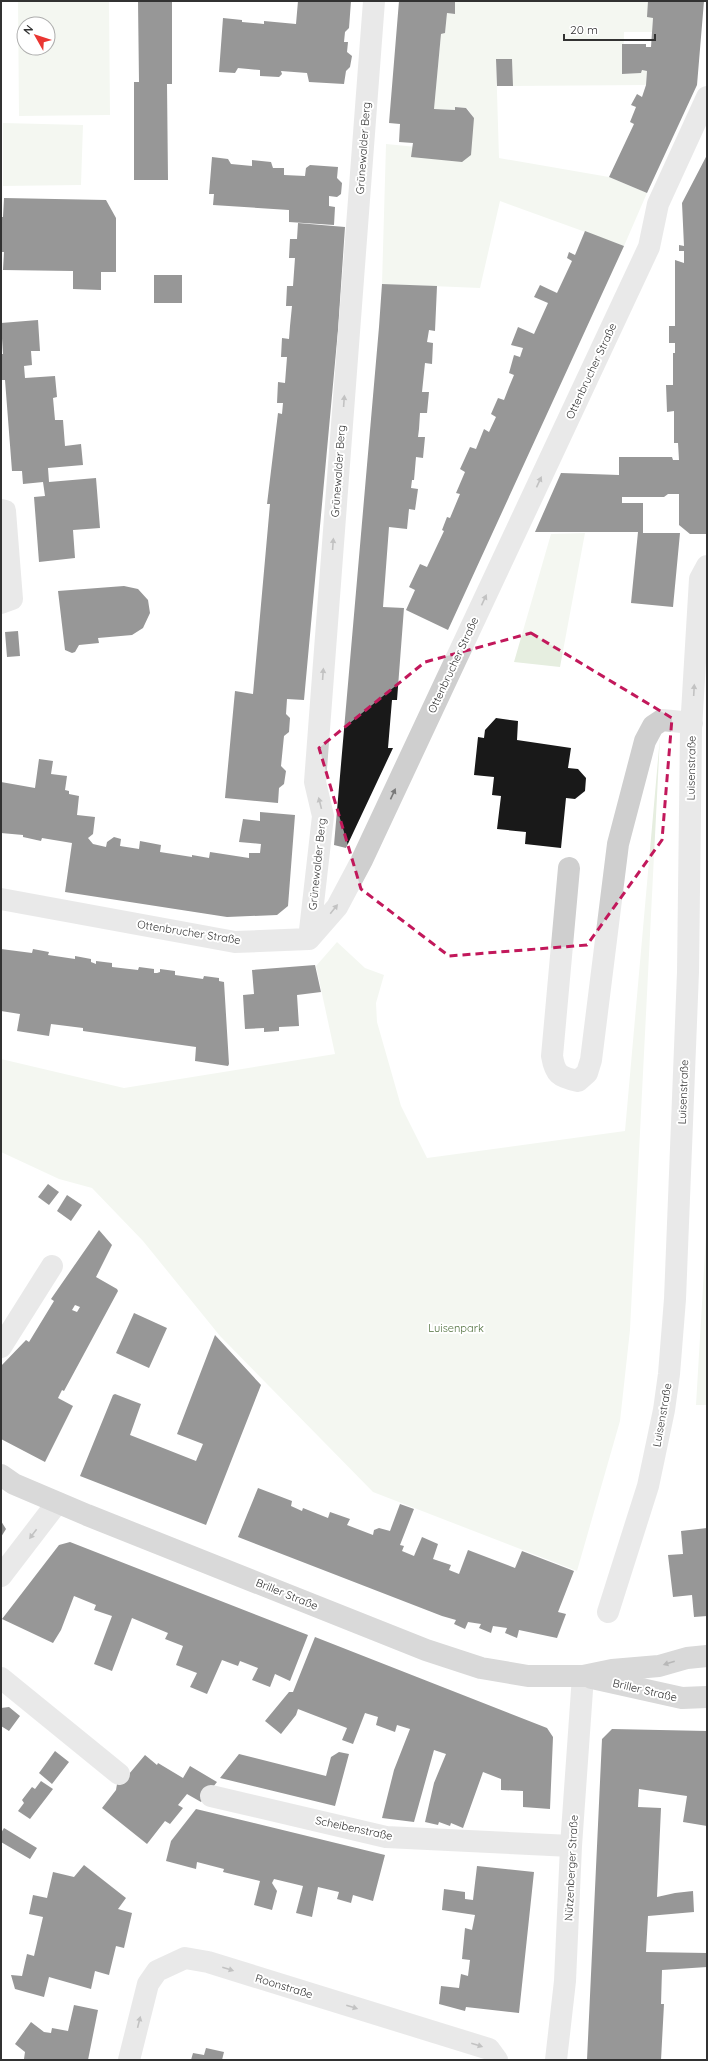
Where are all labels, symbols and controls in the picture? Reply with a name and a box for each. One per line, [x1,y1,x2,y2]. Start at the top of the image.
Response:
north arrow [16,16,56,56]
scale bar [564,16,655,42]
text: N [20,22,36,37]
text: 20 m [570,22,598,37]
street label: Grünewalder Berg [353,101,373,195]
street label: Ottenbrucher Straße [563,321,619,421]
one-way arrow [340,395,347,407]
street label: Grünewalder Berg [328,424,348,518]
one-way arrow [536,477,542,488]
one-way arrow [329,538,336,550]
one-way arrow [481,594,487,606]
street label: Ottenbrucher Straße [425,615,481,715]
one-way arrow [319,668,326,680]
one-way arrow [690,684,697,696]
street label: Luisenstraße [683,736,699,800]
one-way arrow [390,788,396,800]
one-way arrow [317,797,323,809]
street label: Grünewalder Berg [305,817,329,911]
one-way arrow [330,904,339,915]
street label: Ottenbrucher Straße [136,917,242,947]
street label: Luisenstraße [675,1059,691,1125]
park label: Luisenpark [428,1321,484,1335]
street label: Luisenstraße [649,1382,675,1448]
one-way arrow [29,1528,38,1539]
street label: Briller Straße [254,1575,320,1613]
one-way arrow [663,1661,675,1667]
street label: Briller Straße [611,1676,679,1704]
street label: Scheibenstraße [314,1813,394,1843]
street label: Nützenberger Straße [561,1815,581,1921]
one-way arrow [223,1966,235,1972]
street label: Roonstraße [254,1971,314,2001]
one-way arrow [347,2004,359,2010]
one-way arrow [136,2016,142,2028]
one-way arrow [471,2042,483,2048]

